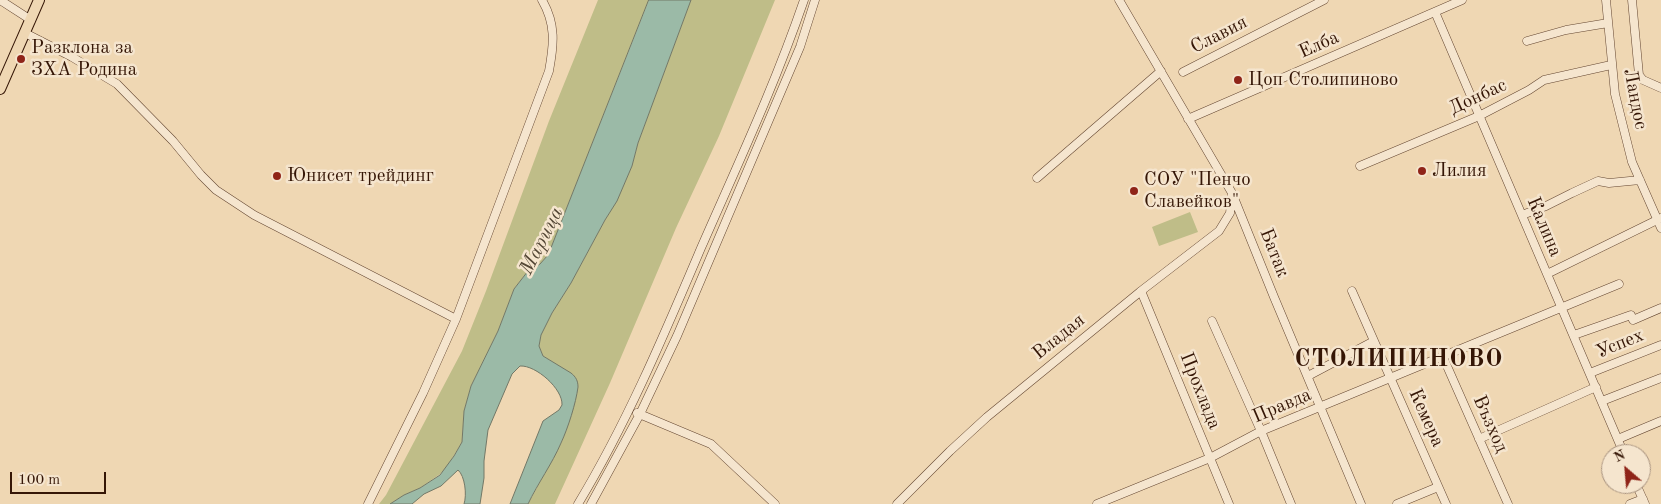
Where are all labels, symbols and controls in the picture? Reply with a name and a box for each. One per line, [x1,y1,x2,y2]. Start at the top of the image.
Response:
street label: Славия [1187,11,1251,59]
street label: Елба [1295,26,1343,64]
place label: Разклона за ЗХА Родина [31,37,137,81]
marker: Разклона за ЗХА Родина [15,53,27,65]
street label: Ландос [1618,67,1652,131]
place label: Цоп Столипиново [1248,69,1398,91]
marker: Цоп Столипиново [1232,74,1244,86]
street label: Донбас [1446,74,1510,120]
place label: Лилия [1432,160,1487,182]
place label: Юнисет трейдинг [287,165,434,187]
marker: Лилия [1416,165,1428,177]
place label: СОУ "Пенчо Славейков" [1144,169,1251,213]
marker: Юнисет трейдинг [271,170,283,182]
marker: СОУ "Пенчо Славейков" [1128,185,1140,197]
street label: Калина [1521,194,1567,260]
water label: Марица [515,203,569,279]
street label: Батак [1254,225,1294,281]
street label: Владая [1028,309,1090,365]
street label: Успех [1593,324,1647,364]
district label: СТОЛИПИНОВО [1293,346,1505,374]
street label: Прохлада [1174,349,1226,433]
street label: Правда [1249,383,1315,429]
street label: Кемера [1403,385,1449,451]
street label: Възход [1467,392,1513,456]
north arrow [1601,444,1651,494]
text: N [1612,448,1628,465]
scale bar [12,462,109,494]
text: 100 m [18,473,60,488]

